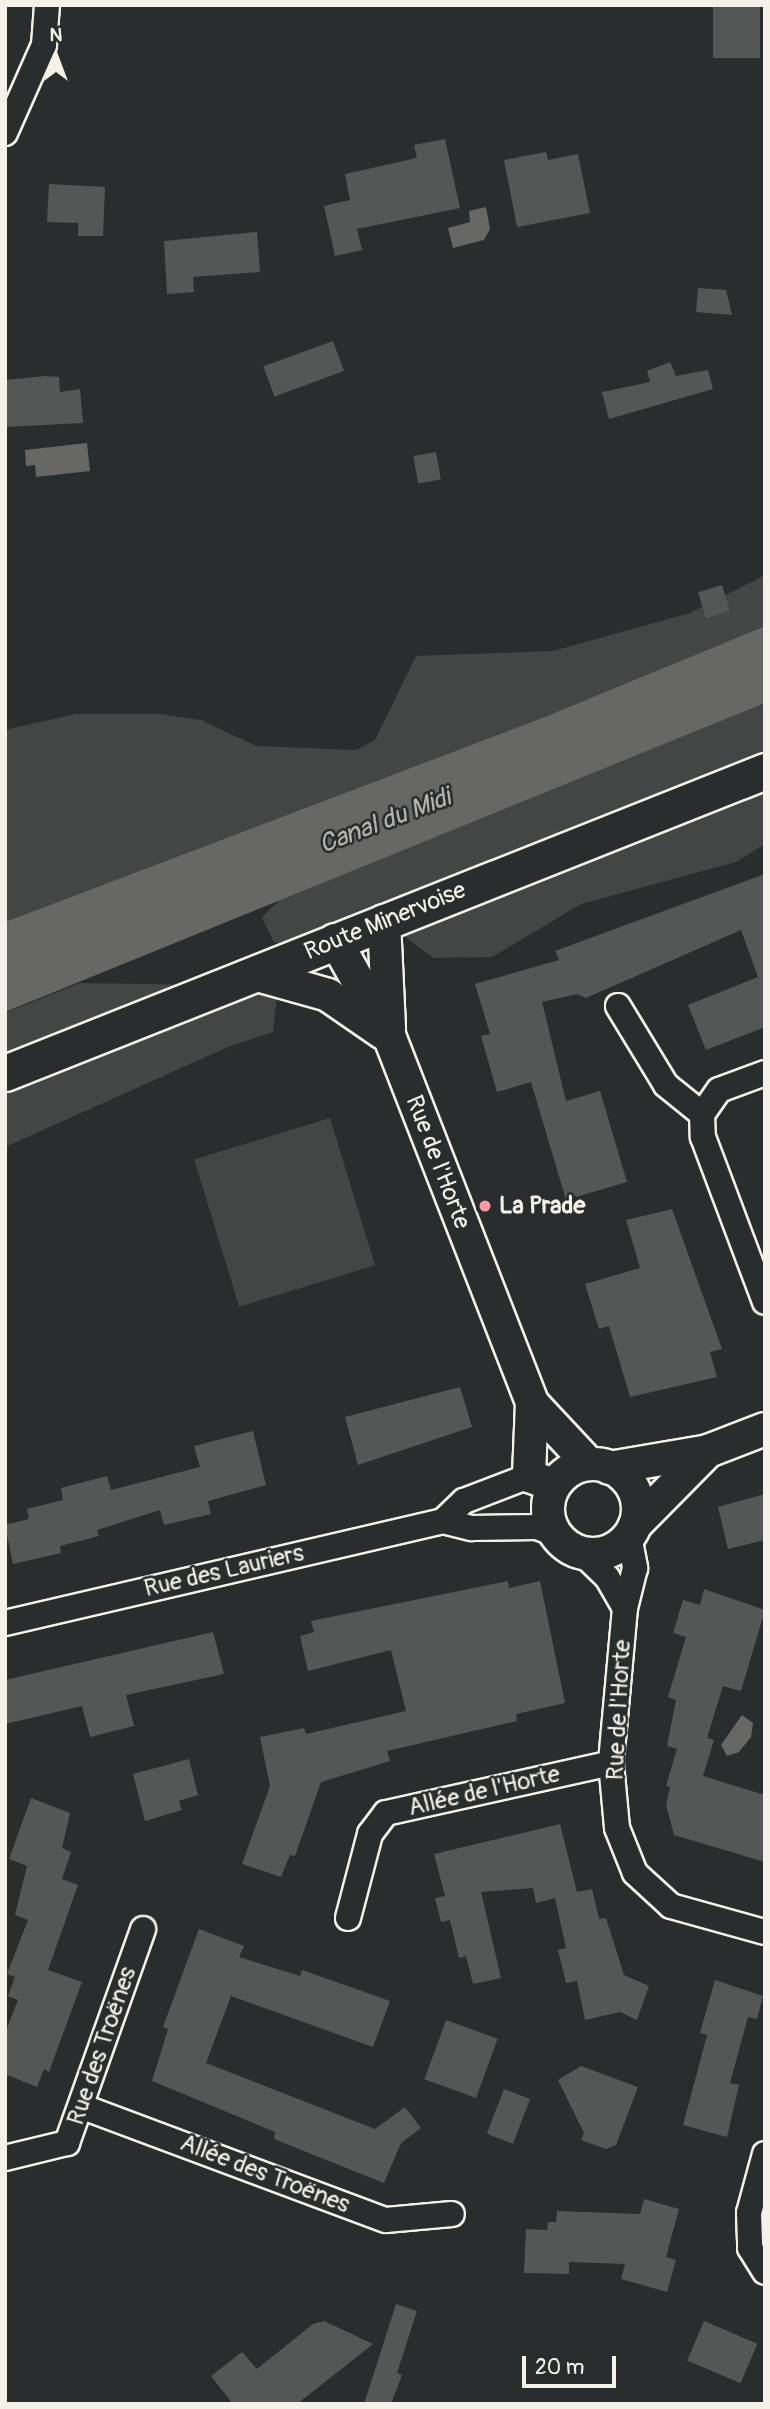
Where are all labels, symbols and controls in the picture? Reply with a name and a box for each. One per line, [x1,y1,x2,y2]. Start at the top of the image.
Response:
north arrow [21,21,91,91]
text: N [50,23,62,47]
water label: Canal du Midi [315,783,455,861]
street label: Route Minervoise [300,876,470,966]
street label: Rue de l'Horte [399,1091,477,1233]
place label: La Prade [499,1192,585,1220]
marker: La Prade [477,1198,493,1214]
street label: Rue des Lauriers [141,1539,307,1603]
street label: Rue de l'Horte [601,1639,637,1781]
street label: Allée de l'Horte [406,1760,562,1822]
street label: Rue des Troënes [61,1963,143,2129]
street label: Allée des Troënes [176,2128,354,2220]
scale bar [525,2342,620,2386]
text: 20 m [535,2354,584,2381]

